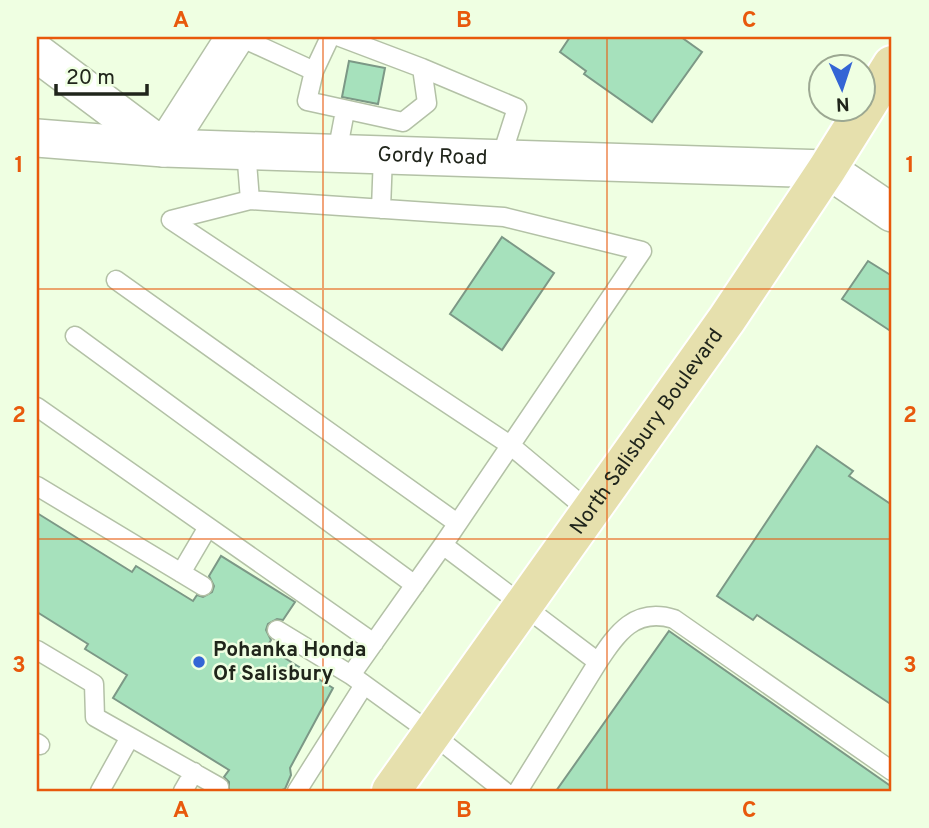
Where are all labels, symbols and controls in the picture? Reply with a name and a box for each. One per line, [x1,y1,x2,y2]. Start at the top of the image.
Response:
text: A [173,7,189,36]
text: B [456,7,472,36]
text: C [742,7,756,36]
scale bar [56,52,147,96]
north arrow [806,52,876,122]
text: 20 m [66,65,115,92]
text: N [835,91,850,115]
street label: Gordy Road [377,141,488,172]
text: 1 [14,152,24,181]
text: 1 [905,152,915,181]
street label: North Salisbury Boulevard [564,323,729,540]
text: 2 [12,402,26,431]
text: 2 [903,402,917,431]
place label: Pohanka Honda Of Salisbury [213,637,366,688]
text: 3 [12,652,26,681]
text: 3 [903,652,917,681]
marker: Pohanka Honda Of Salisbury [191,654,207,670]
text: A [173,797,189,826]
text: B [456,797,472,826]
text: C [742,797,756,826]

